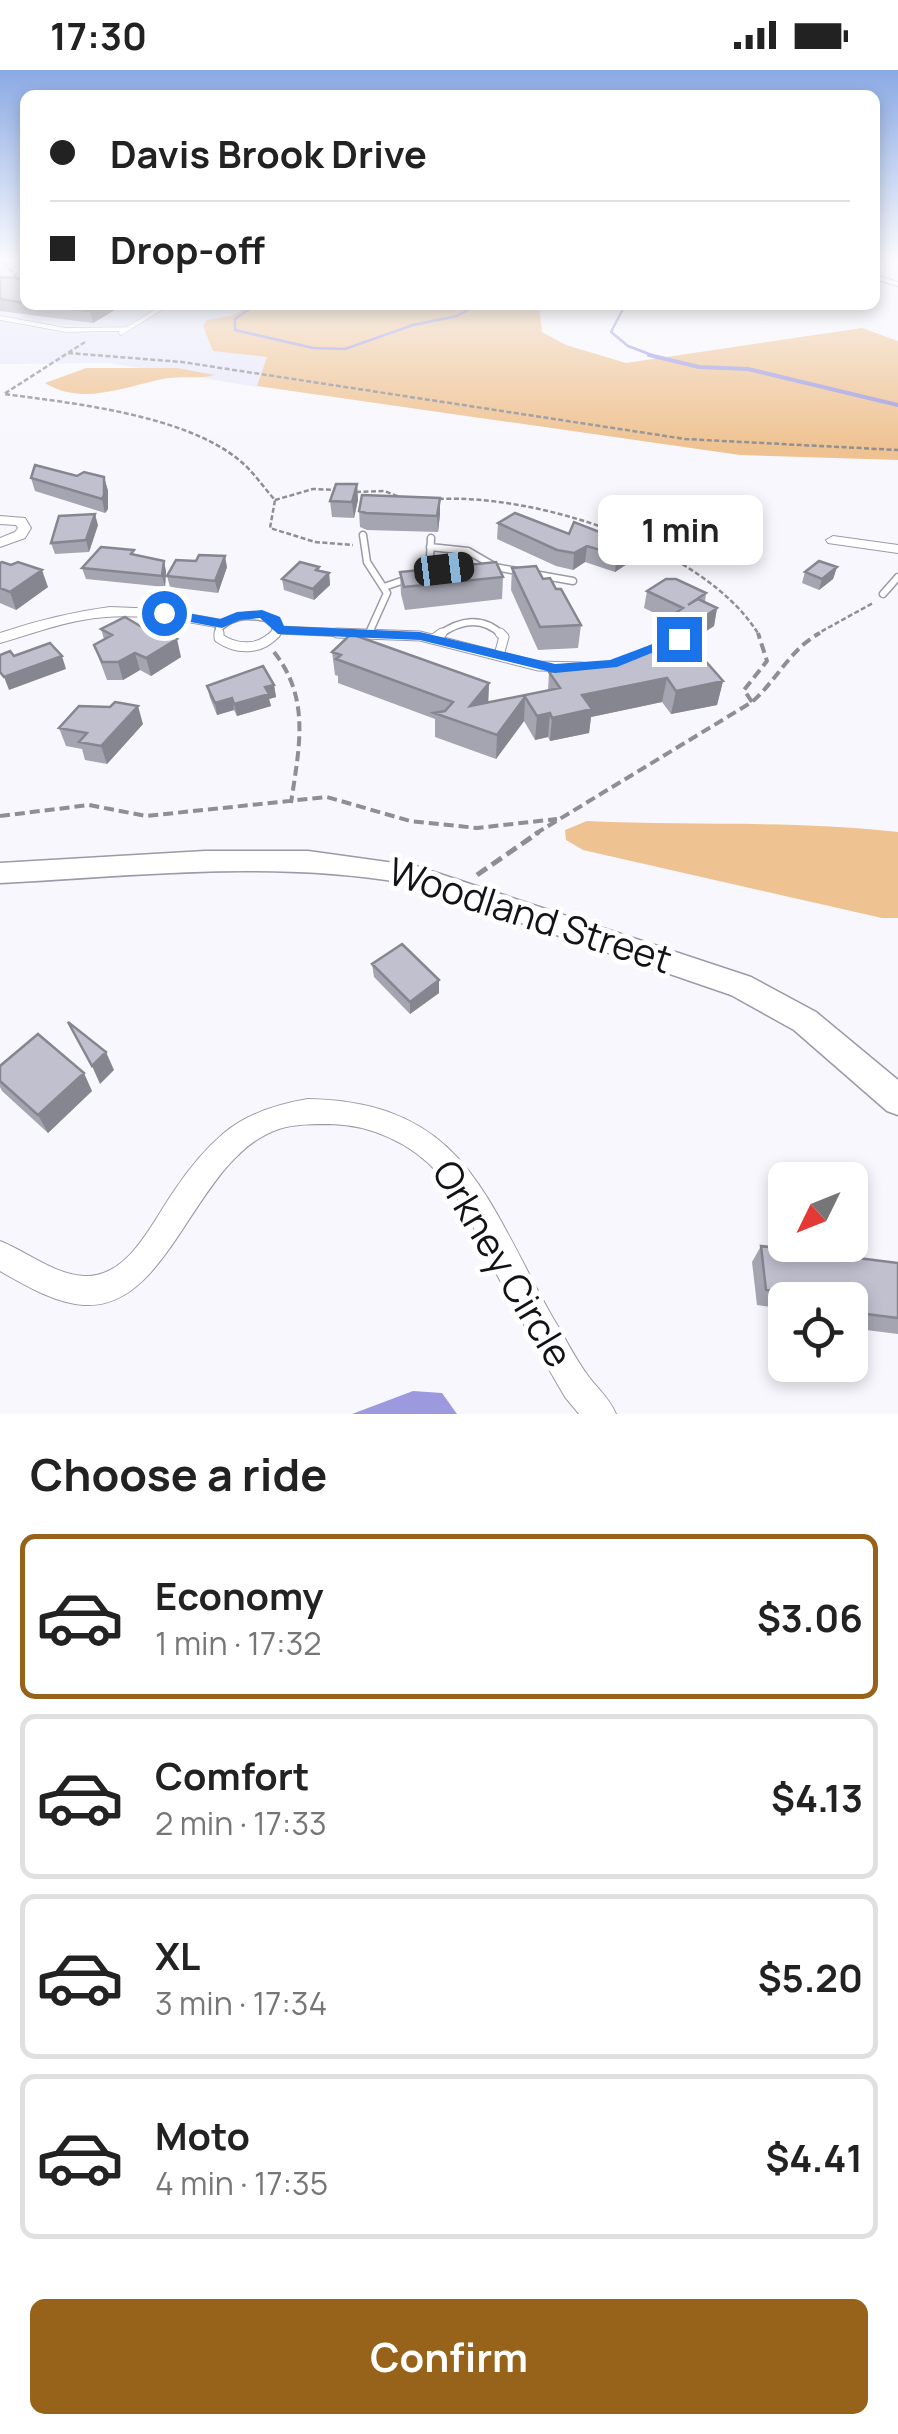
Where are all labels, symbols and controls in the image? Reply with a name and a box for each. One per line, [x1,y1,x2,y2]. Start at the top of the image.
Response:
text: 17:30 [50,9,147,61]
text: Davis Brook Drive [110,127,427,179]
text: Drop-off [110,223,265,275]
callout: 1 min [596,494,762,564]
text: 1 min [641,508,720,552]
car [412,550,476,588]
route start [142,591,187,636]
route end [657,617,702,662]
street label: Woodland Street [382,844,679,984]
street label: Orkney Circle [421,1150,586,1376]
north arrow [768,1162,868,1262]
map controls [768,1162,868,1382]
button: locate [768,1282,868,1382]
text: Choose a ride [30,1443,327,1505]
text: Economy [155,1569,324,1621]
icon: car [35,1572,125,1662]
text: $3.06 [757,1591,863,1643]
text: 1 min · 17:32 [155,1621,322,1665]
text: Comfort [155,1749,309,1801]
icon: car [35,1752,125,1842]
text: $4.13 [771,1771,863,1823]
text: 2 min · 17:33 [155,1801,327,1845]
text: XL [155,1929,200,1981]
icon: car [35,1932,125,2022]
text: $5.20 [758,1951,863,2003]
text: 3 min · 17:34 [155,1981,327,2025]
text: Moto [155,2109,250,2161]
icon: car [35,2112,125,2202]
text: $4.41 [765,2131,863,2183]
text: 4 min · 17:35 [155,2161,328,2205]
button: Confirm [30,2299,868,2414]

